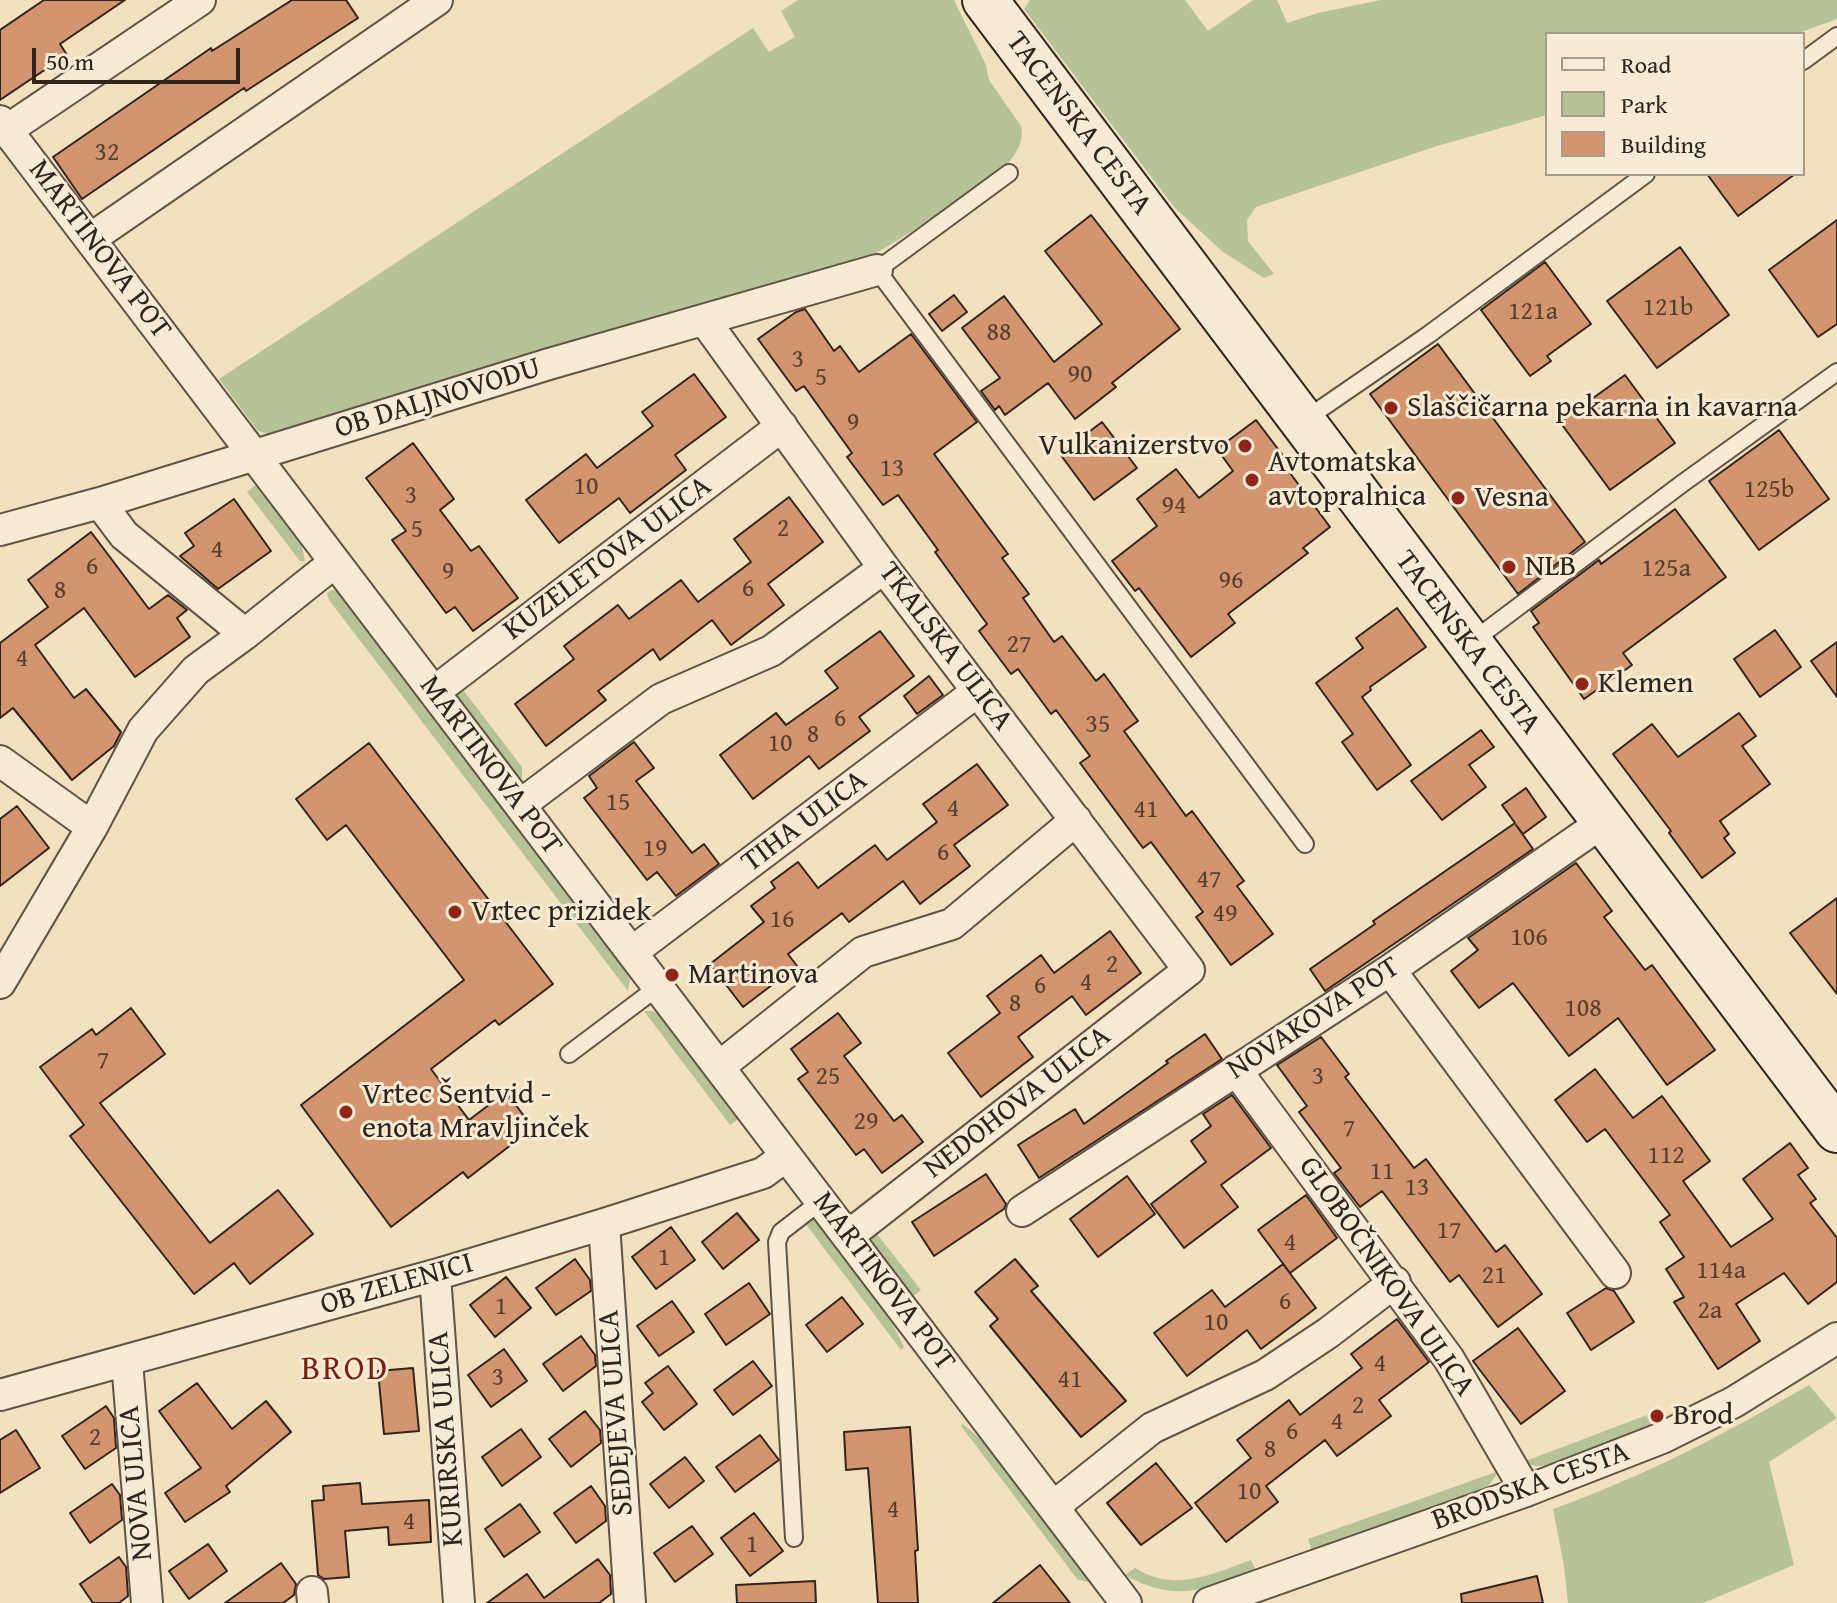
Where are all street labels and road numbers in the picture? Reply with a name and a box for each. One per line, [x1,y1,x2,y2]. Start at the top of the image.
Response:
street label: TACENSKA CESTA [997,25,1159,223]
street label: MARTINOVA POT [20,153,178,347]
street label: OB DALJNOVODU [331,351,545,447]
street label: KUZELETOVA ULICA [497,469,719,649]
street label: TACENSKA CESTA [1386,544,1548,742]
street label: TKALSKA ULICA [870,556,1020,738]
street label: MARTINOVA POT [411,669,569,863]
street label: TIHA ULICA [735,763,875,881]
street label: NOVAKOVA POT [1221,950,1407,1088]
street label: NEDOHOVA ULICA [917,1019,1119,1187]
street label: GLOBOČNIKOVA ULICA [1290,1150,1482,1404]
street label: MARTINOVA POT [804,1185,962,1379]
street label: OB ZELENICI [317,1246,477,1324]
street label: SEDEJEVA ULICA [592,1309,642,1517]
street label: KURIRSKA ULICA [422,1330,472,1548]
street label: NOVA ULICA [112,1404,162,1562]
street label: BRODSKA CESTA [1427,1435,1635,1539]

